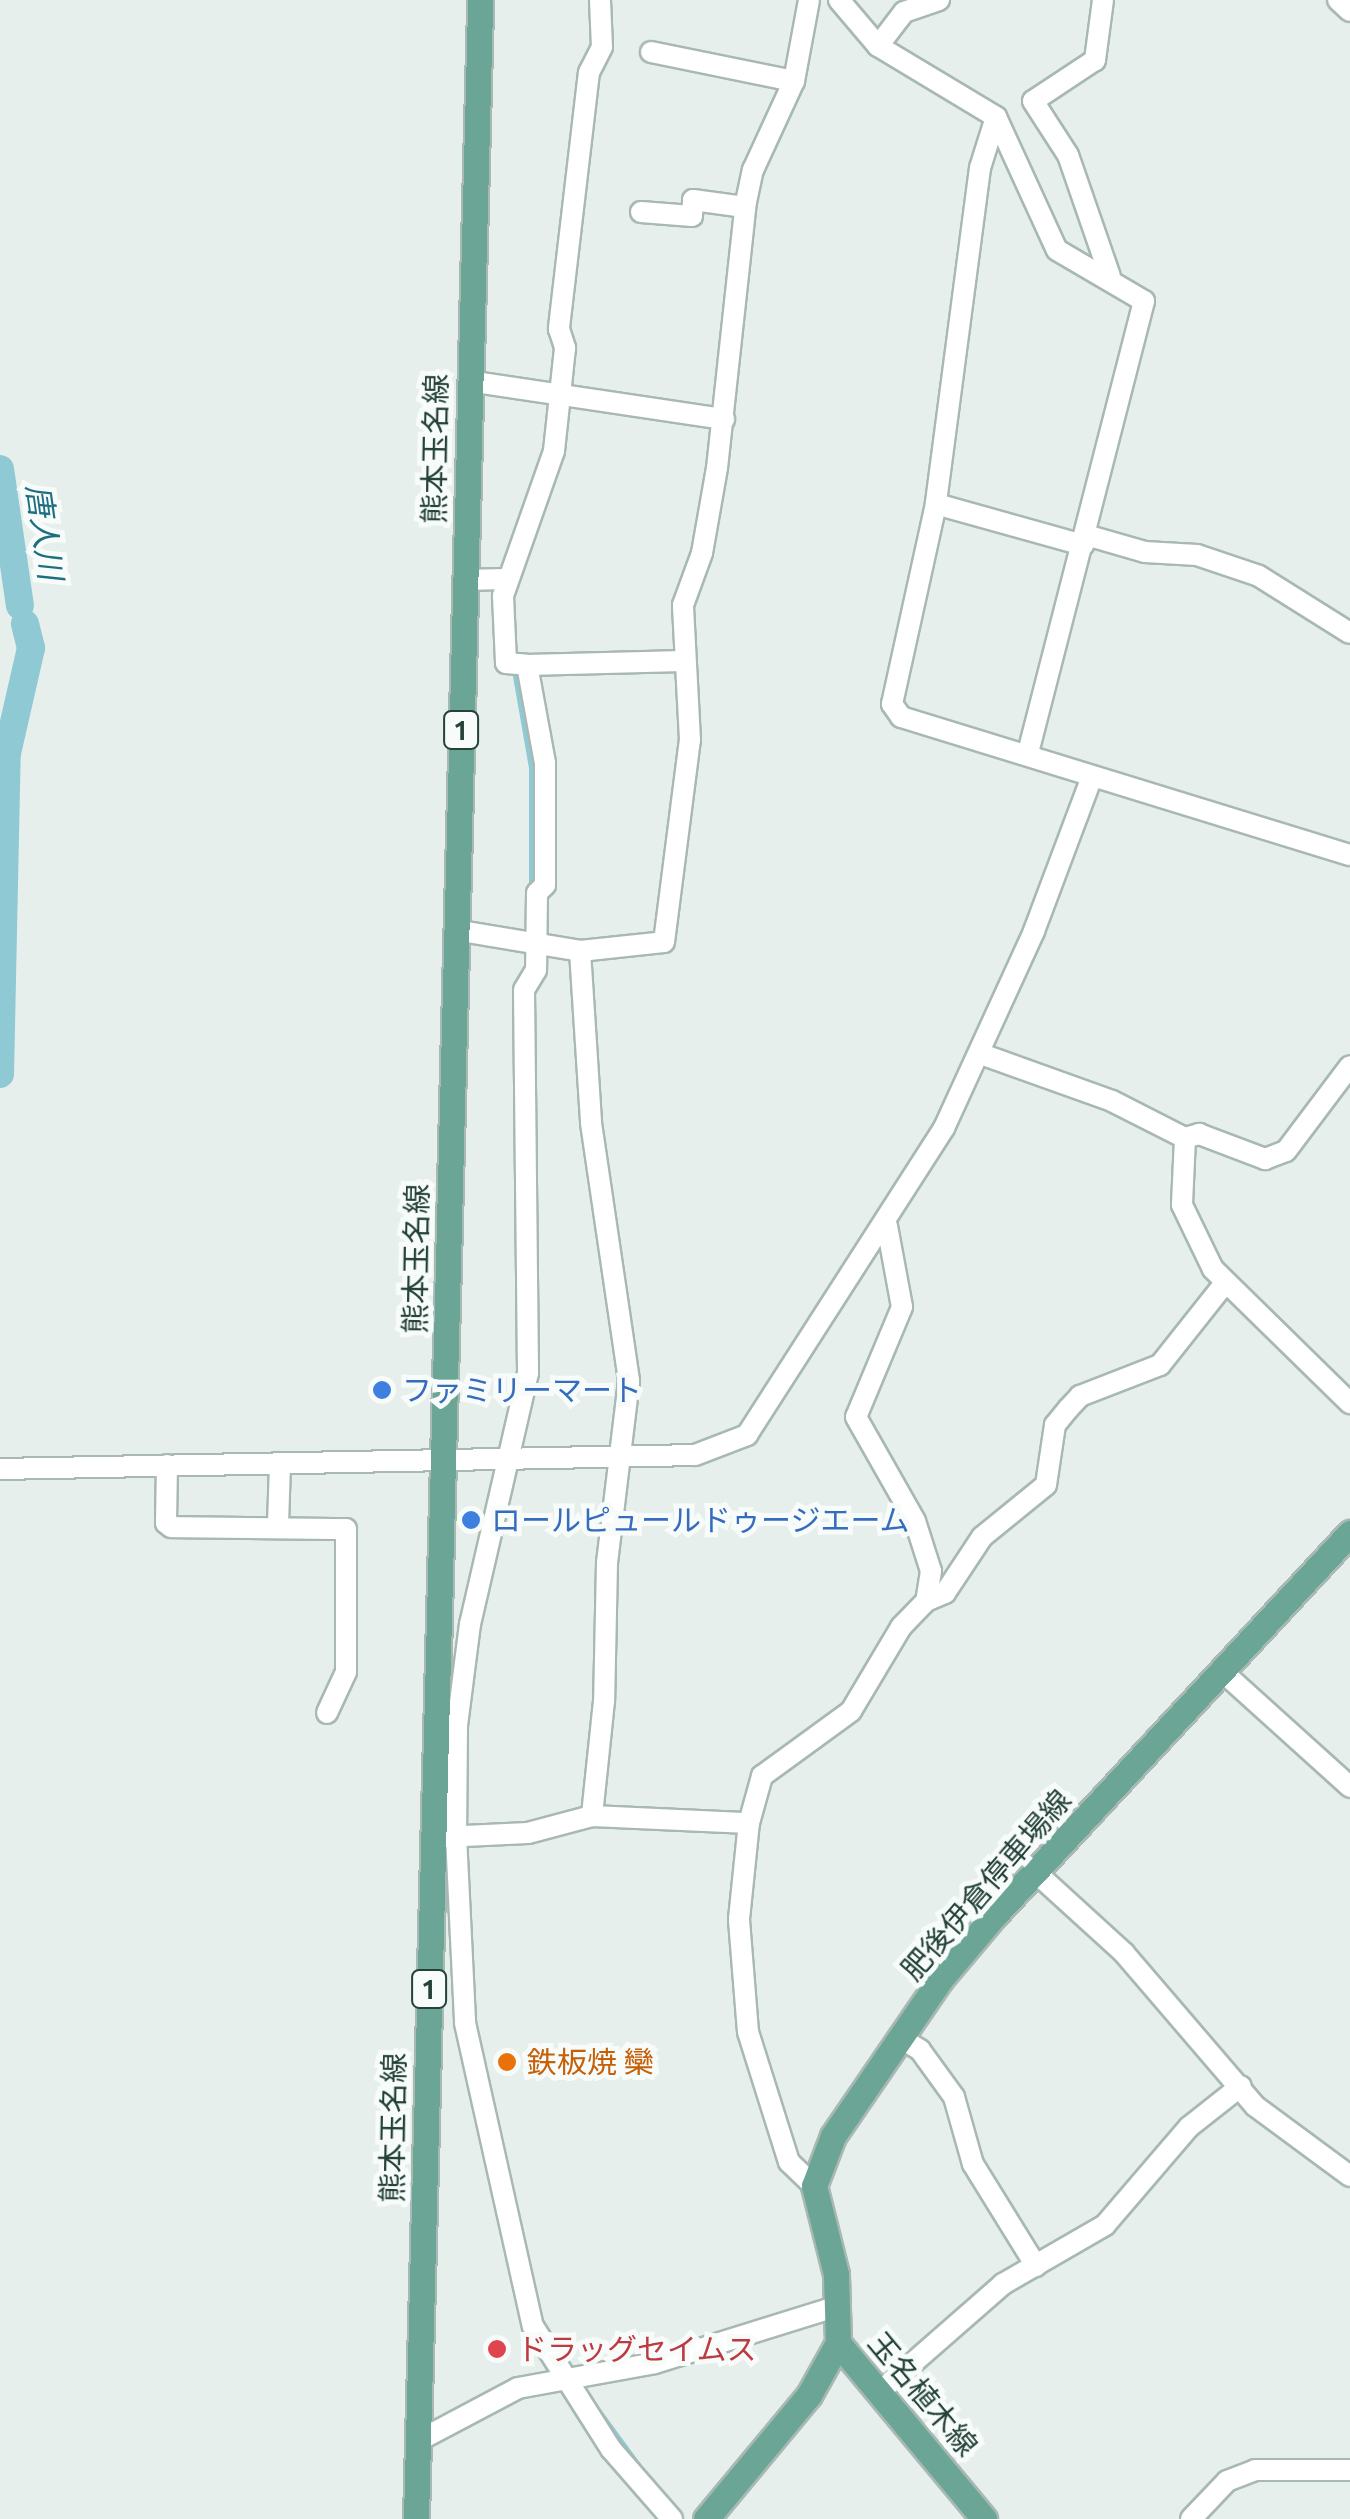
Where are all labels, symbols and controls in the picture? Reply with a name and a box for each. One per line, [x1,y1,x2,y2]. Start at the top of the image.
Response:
street label: 熊本玉名線 [416,374,454,524]
water label: 唐人川 [19,482,71,582]
road number: 1 [441,707,481,753]
street label: 熊本玉名線 [397,1184,435,1334]
place label: ファミリーマート [402,1372,642,1408]
marker: ファミリーマート [371,1379,393,1401]
place label: ロールピュールドゥージエーム [491,1502,911,1538]
marker: ロールピュールドゥージエーム [460,1509,482,1531]
street label: 肥後伊倉停車場線 [894,1783,1078,1987]
road number: 1 [409,1966,449,2012]
place label: 鉄板焼 欒 [527,2044,654,2080]
marker: 鉄板焼 欒 [496,2051,518,2073]
street label: 熊本玉名線 [374,2053,412,2203]
street label: 玉名植木線 [861,2325,985,2463]
place label: ドラッグセイムス [517,2331,757,2367]
marker: ドラッグセイムス [486,2338,508,2360]

